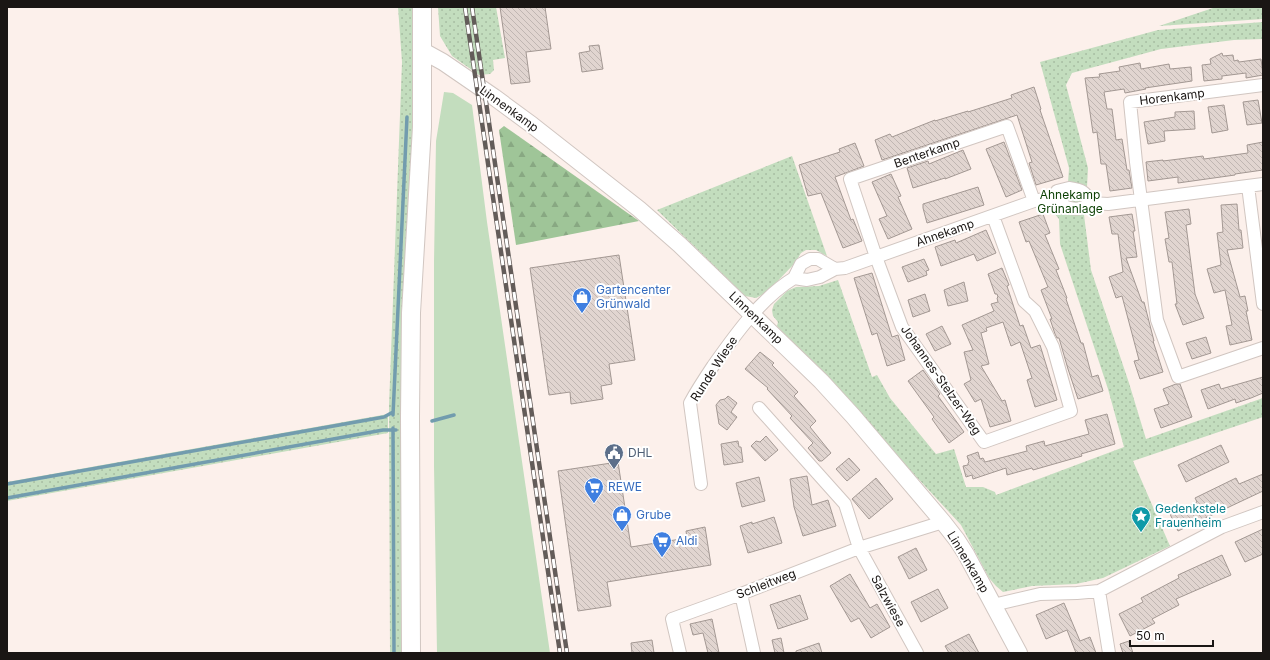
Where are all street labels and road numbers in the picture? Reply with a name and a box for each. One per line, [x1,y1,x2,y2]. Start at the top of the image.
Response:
street label: Linnenkamp [477,82,542,135]
street label: Horenkamp [1138,85,1205,108]
street label: Benterkamp [892,134,962,171]
street label: Ahnekamp [914,216,976,249]
street label: Linnenkamp [726,288,786,347]
street label: Johannes-Stelzer-Weg [898,322,985,437]
street label: Runde Wiese [687,333,740,404]
street label: Linnenkamp [944,528,993,595]
street label: Schleitweg [734,565,798,602]
street label: Salzwiese [868,572,909,629]

